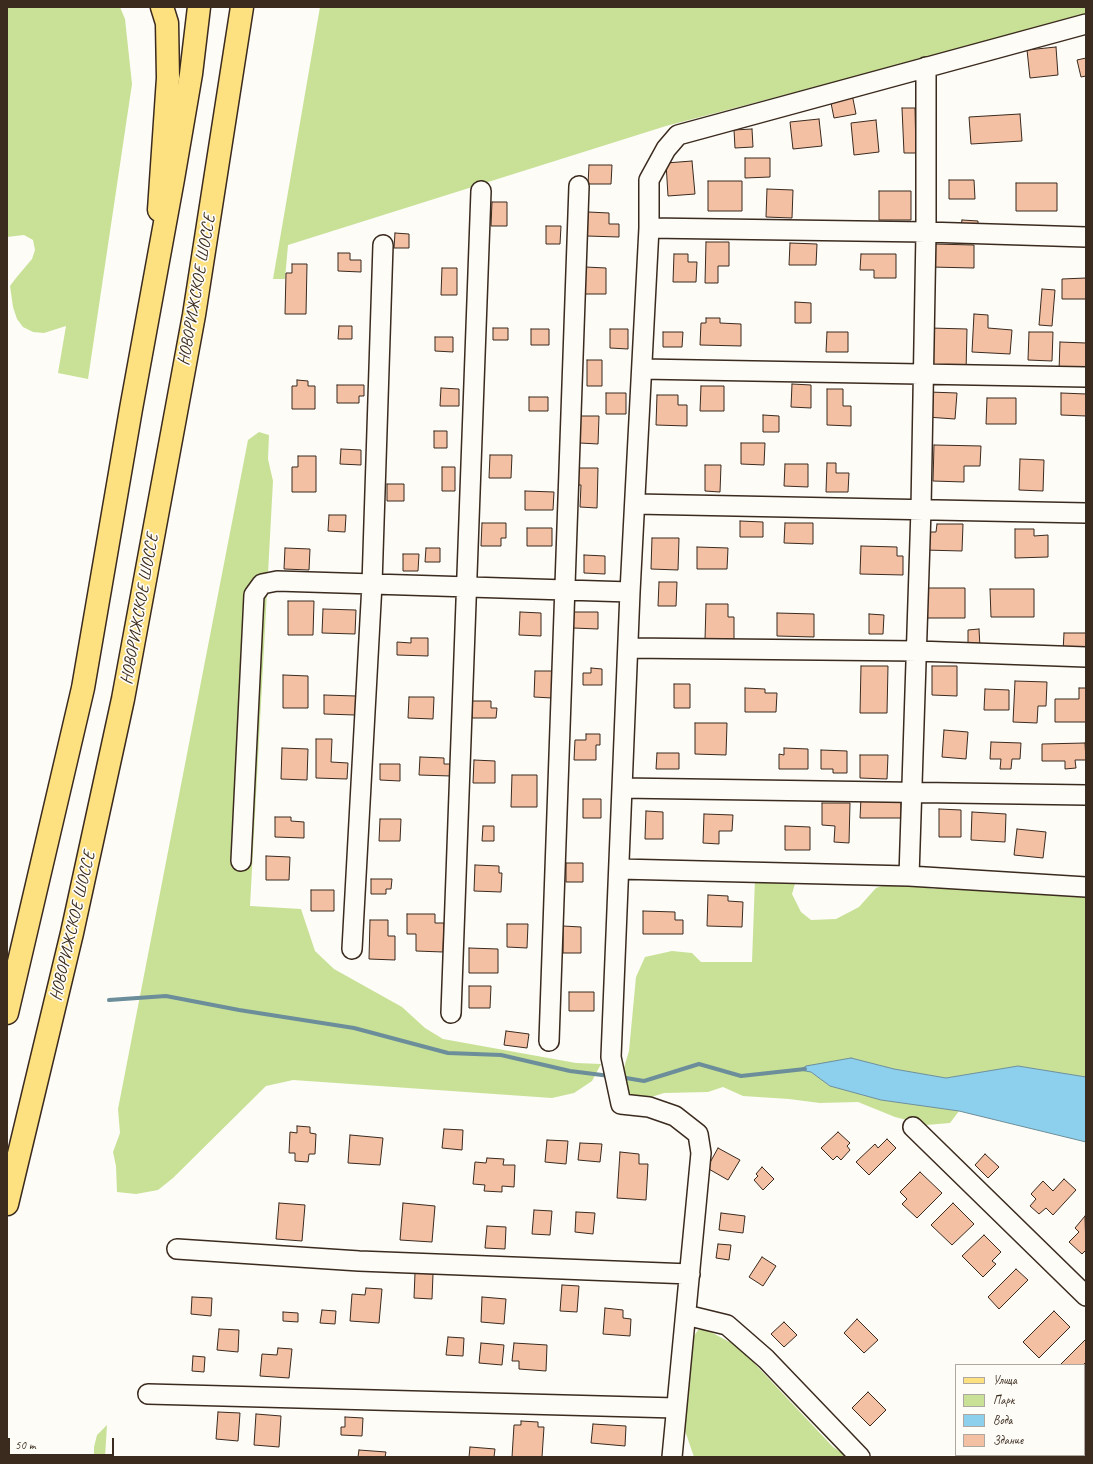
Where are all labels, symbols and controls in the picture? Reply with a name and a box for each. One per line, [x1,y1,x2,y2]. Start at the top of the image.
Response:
street label: НОВОРИЖСКОЕ ШОССЕ [174,213,220,367]
street label: НОВОРИЖСКОЕ ШОССЕ [117,532,163,686]
street label: НОВОРИЖСКОЕ ШОССЕ [46,849,100,1003]
legend [955,1364,1085,1456]
text: Улица [993,1372,1017,1388]
text: Парк [993,1392,1014,1408]
text: Вода [993,1412,1012,1428]
scale bar [10,1430,116,1456]
text: Здание [993,1432,1023,1448]
text: 50 m [15,1437,35,1453]

